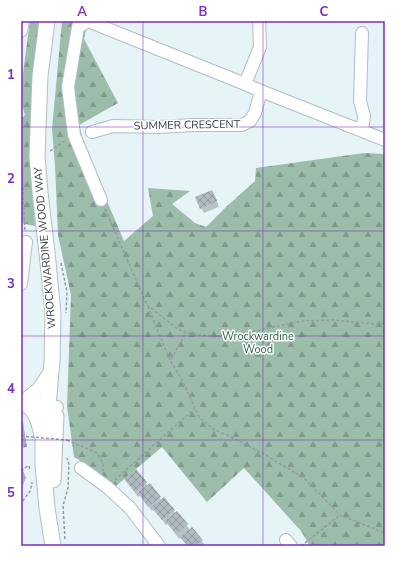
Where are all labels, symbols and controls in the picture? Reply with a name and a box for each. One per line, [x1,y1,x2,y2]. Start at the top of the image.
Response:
text: A [77,3,87,21]
text: B [199,3,208,21]
text: C [320,3,329,21]
text: 1 [7,66,15,84]
street label: SUMMER CRESCENT [134,117,241,133]
street label: WROCKWARDINE WOOD WAY [30,166,60,330]
text: 2 [7,170,15,188]
text: 3 [7,275,15,293]
park label: Wrockwardine Wood [222,329,294,357]
text: 4 [7,380,15,398]
text: 5 [7,484,15,502]

